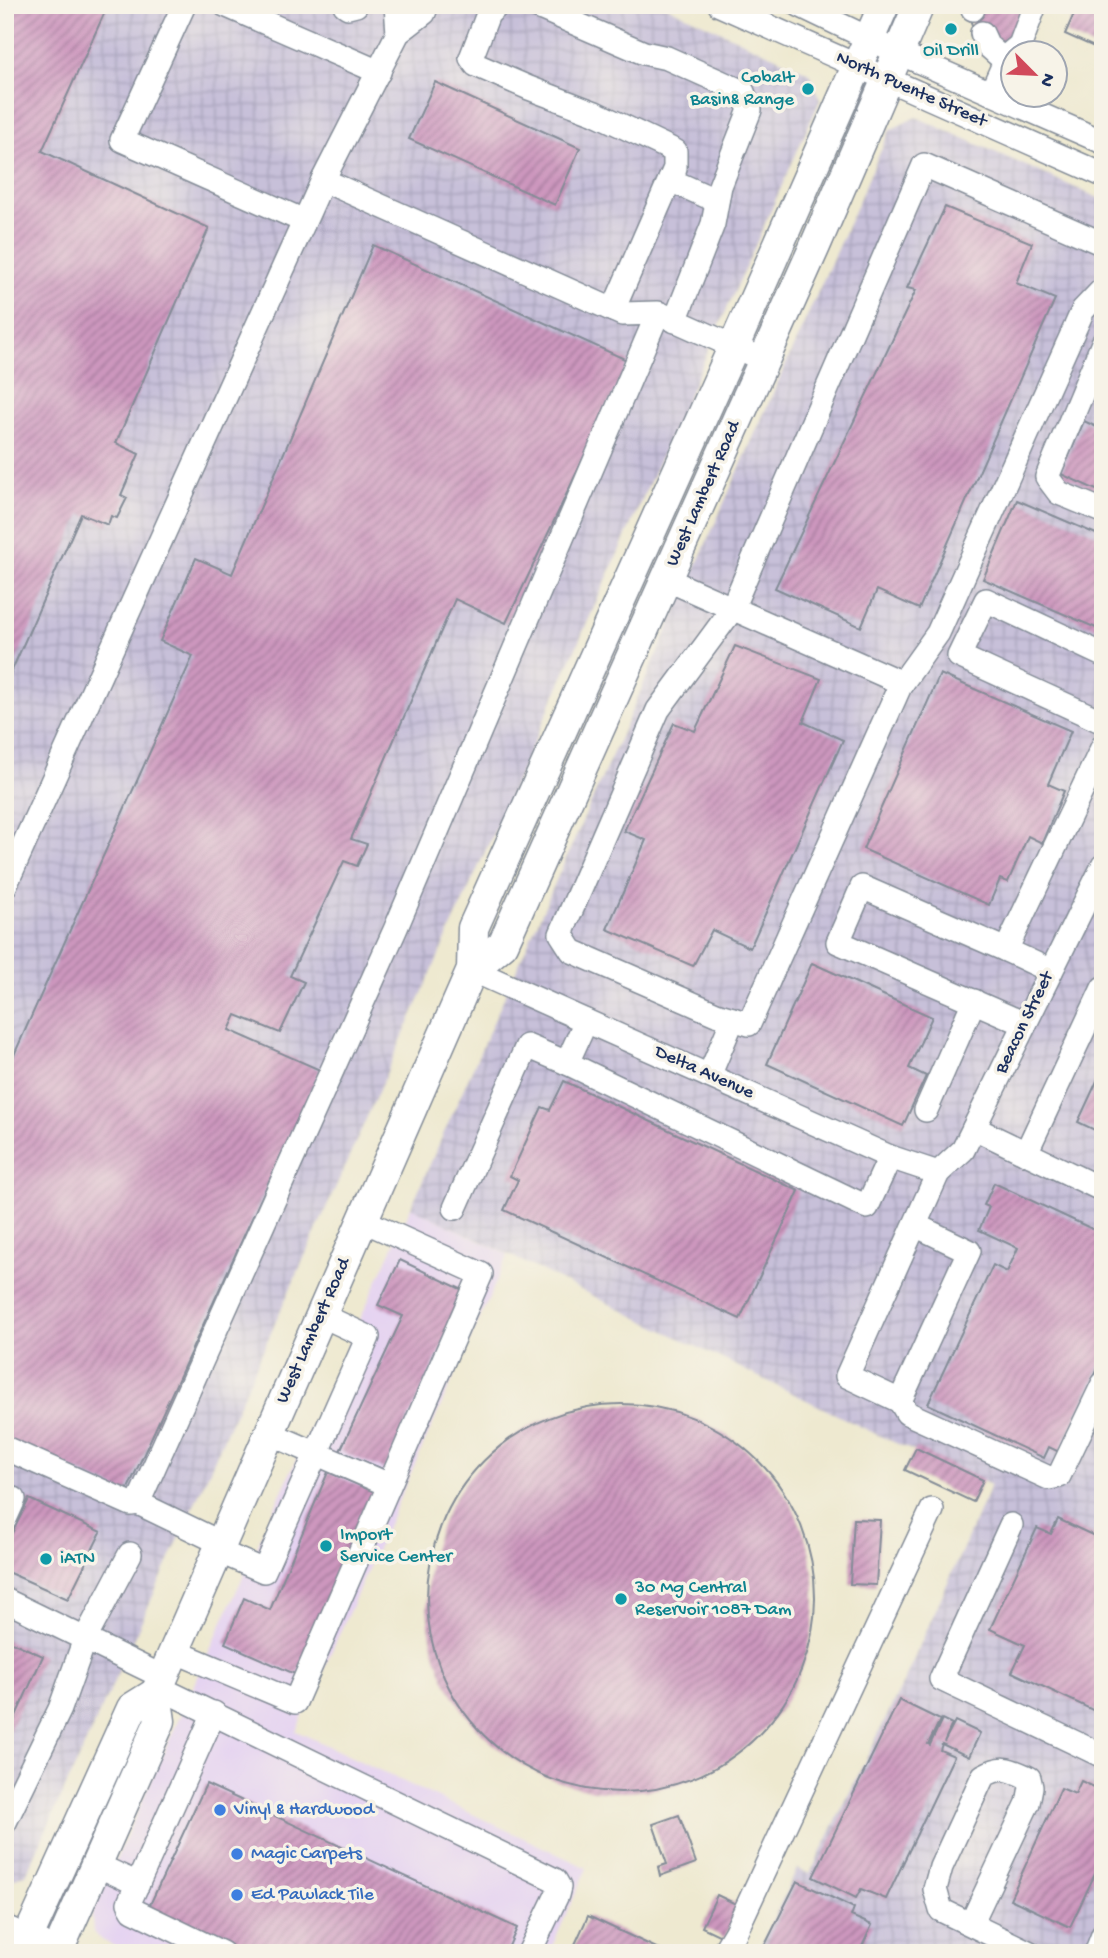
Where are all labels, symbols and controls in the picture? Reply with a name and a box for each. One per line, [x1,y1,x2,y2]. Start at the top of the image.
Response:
marker: Oil Drill [943,21,959,37]
north arrow [1000,38,1070,108]
place label: Oil Drill [923,40,979,63]
street label: North Puente Street [832,46,992,134]
place label: Cobalt Basin& Range [689,67,796,112]
text: N [1033,69,1059,90]
marker: Cobalt Basin& Range [800,81,816,97]
street label: West Lambert Road [662,416,747,570]
street label: Beacon Street [990,966,1061,1079]
street label: Delta Avenue [649,1040,757,1105]
street label: West Lambert Road [272,1253,357,1407]
place label: Import Service Center [340,1524,454,1569]
marker: Import Service Center [318,1538,334,1554]
place label: iATN [60,1548,95,1571]
marker: iATN [38,1551,54,1567]
place label: 30 Mg Central Reservoir 1087 Dam [634,1577,792,1622]
marker: 30 Mg Central Reservoir 1087 Dam [613,1591,629,1607]
place label: Vinyl & Hardwood [233,1799,376,1822]
marker: Vinyl & Hardwood [212,1802,228,1818]
place label: Magic Carpets [251,1843,363,1866]
marker: Magic Carpets [229,1846,245,1862]
place label: Ed Pawlack Tile [251,1884,374,1907]
marker: Ed Pawlack Tile [229,1887,245,1903]

